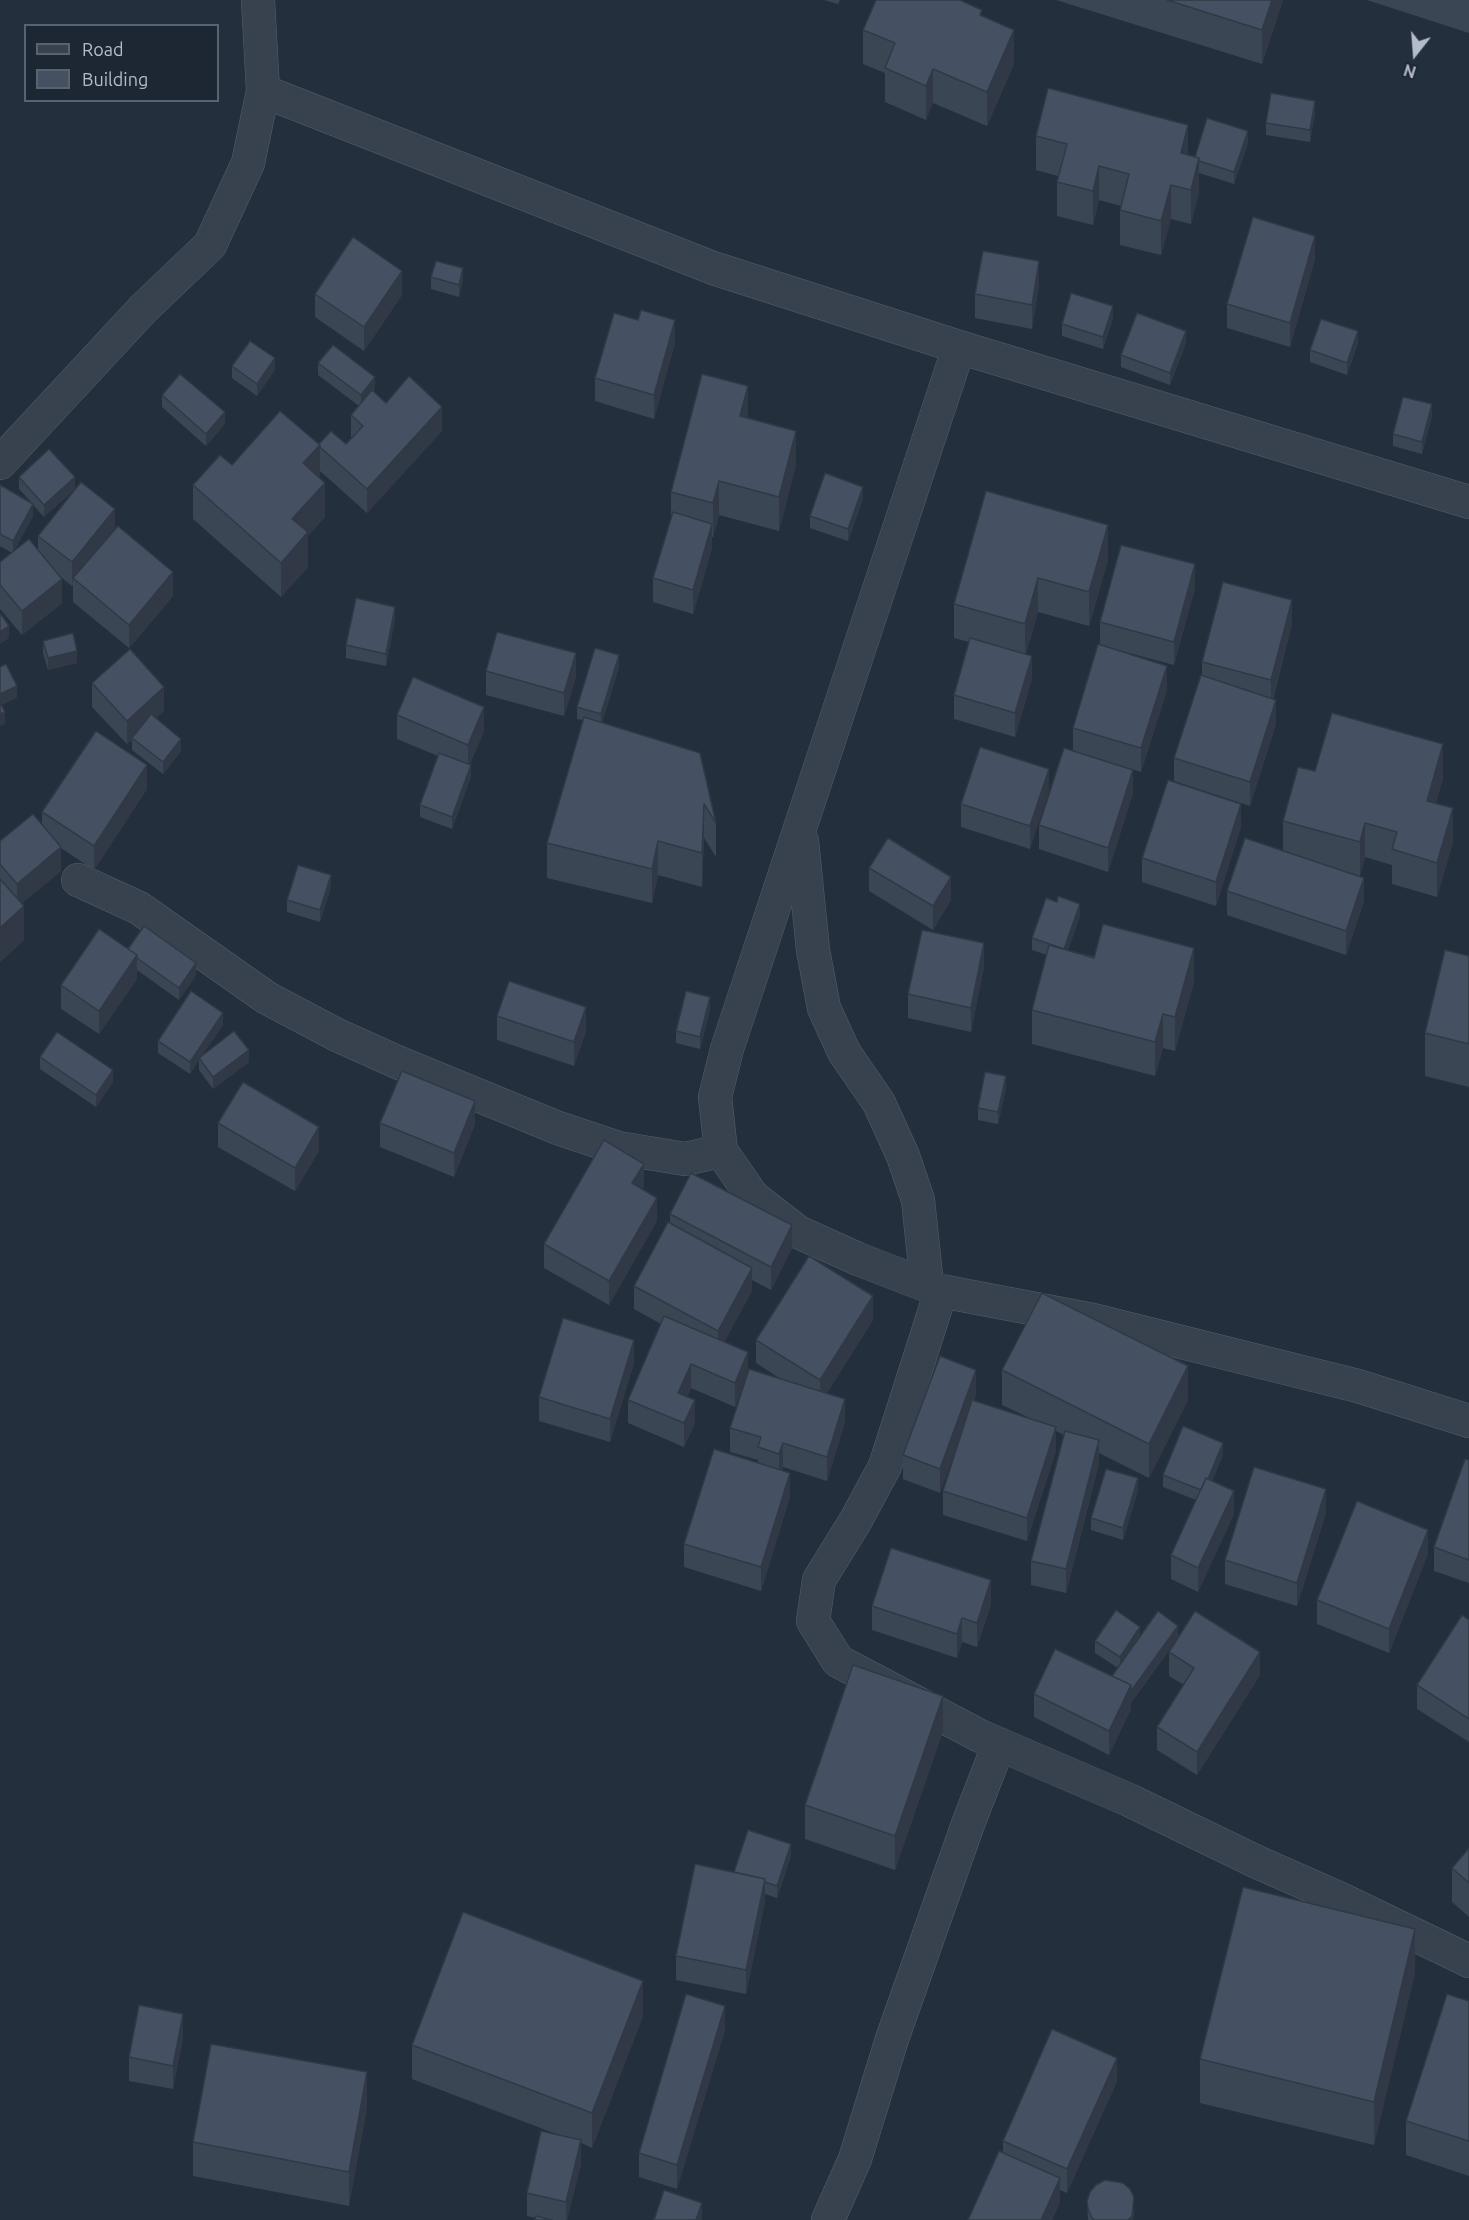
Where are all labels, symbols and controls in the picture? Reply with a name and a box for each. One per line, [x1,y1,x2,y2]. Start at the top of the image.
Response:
legend [24,24,219,102]
north arrow [1385,24,1445,84]
text: Road [82,39,124,59]
text: N [1401,61,1418,82]
text: Building [82,69,148,89]

